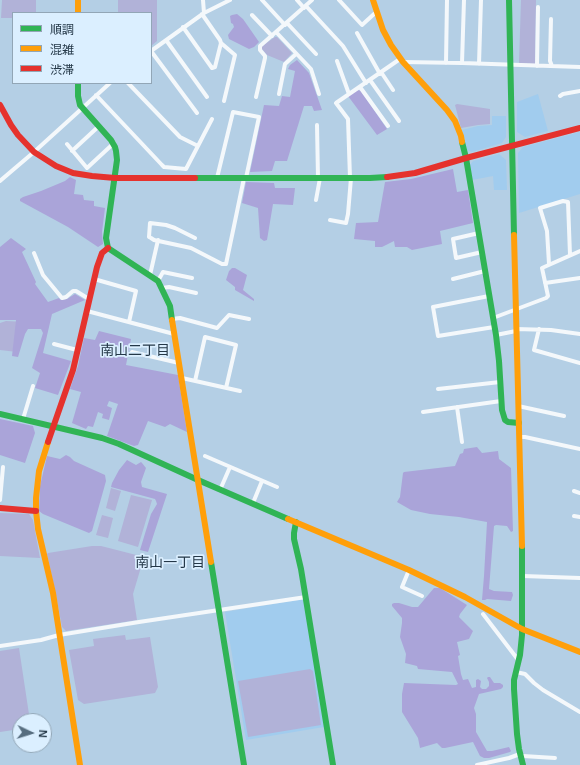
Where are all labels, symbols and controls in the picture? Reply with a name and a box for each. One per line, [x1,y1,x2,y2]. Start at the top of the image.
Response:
legend [12,12,152,84]
text: 順調 [50,23,74,37]
text: 混雑 [50,43,74,57]
text: 渋滞 [50,63,74,77]
district label: 南山二丁目 [100,343,170,359]
district label: 南山一丁目 [135,555,205,571]
north arrow [12,713,52,753]
text: N [37,729,49,738]

